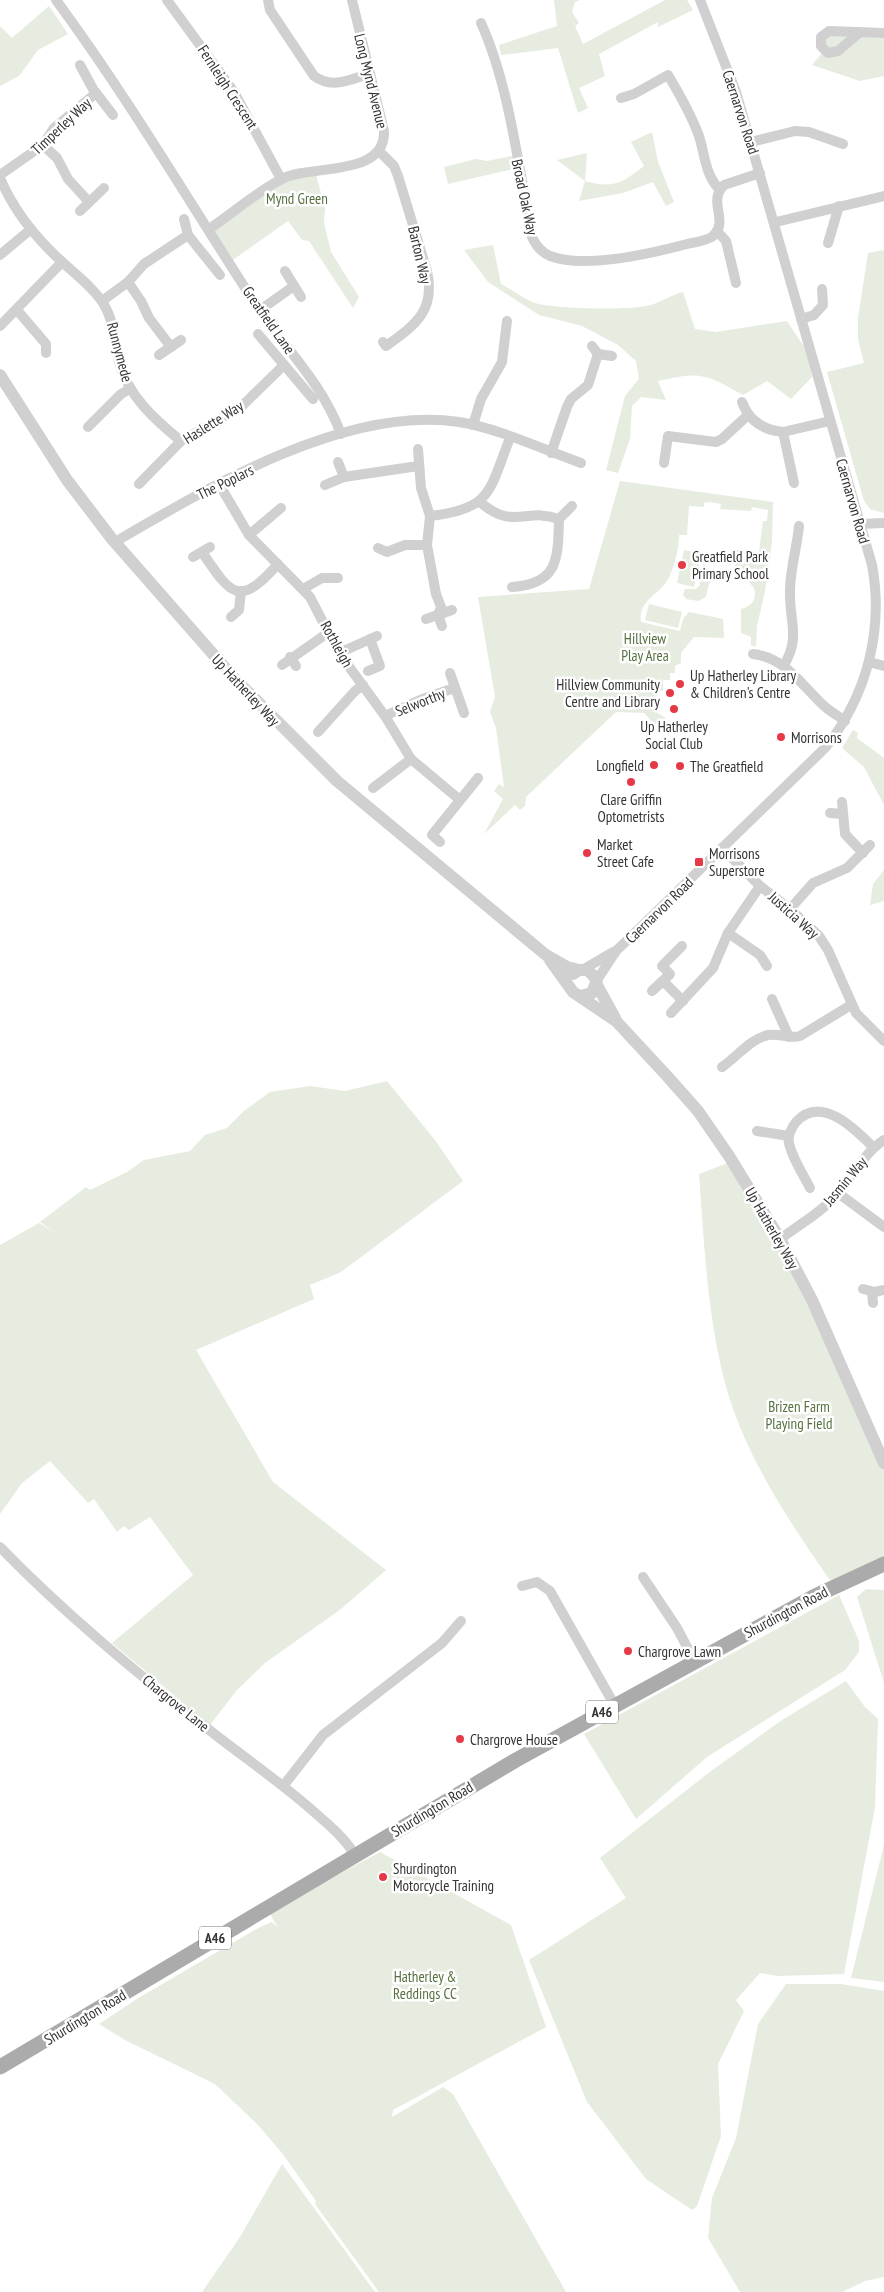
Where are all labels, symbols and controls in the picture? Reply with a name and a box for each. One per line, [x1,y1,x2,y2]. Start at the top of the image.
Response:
street label: Long Mynd Avenue [350,32,392,130]
street label: Fernleigh Crescent [194,41,262,133]
street label: Caernarvon Road [718,68,764,156]
street label: Timperley Way [27,93,95,159]
street label: Broad Oak Way [508,157,542,237]
park label: Mynd Green [266,189,328,208]
street label: Barton Way [404,224,436,286]
street label: Greatfield Lane [239,282,299,358]
street label: Runnymede [103,320,137,384]
street label: Haslette Way [179,396,247,448]
street label: Caernarvon Road [832,456,874,546]
street label: The Poplars [194,460,256,504]
place label: Greatfield Park Primary School [692,547,769,583]
marker: Greatfield Park Primary School [676,559,688,571]
street label: Rothleigh [317,618,357,670]
park label: Hillview Play Area [621,629,669,665]
street label: Up Hatherley Way [208,650,284,730]
place label: Up Hatherley Library & Children's Centre [690,666,797,702]
place label: Hillview Community Centre and Library [556,675,660,711]
marker: Up Hatherley Library & Children's Centre [674,678,686,690]
street label: Selworthy [392,683,448,721]
marker: Hillview Community Centre and Library [664,687,676,699]
marker: Up Hatherley Social Club [668,703,680,715]
place label: Up Hatherley Social Club [640,717,708,753]
place label: Morrisons [791,728,842,747]
marker: Morrisons [775,731,787,743]
place label: Longfield [596,756,644,775]
place label: The Greatfield [690,757,763,776]
marker: Longfield [648,759,660,771]
marker: The Greatfield [674,760,686,772]
marker: Clare Griffin Optometrists [625,776,637,788]
place label: Clare Griffin Optometrists [598,790,664,826]
place label: Market Street Cafe [597,835,654,871]
place label: Morrisons Superstore [709,844,765,880]
marker: Market Street Cafe [581,847,593,859]
marker: Morrisons Superstore [693,856,705,868]
street label: Caernarvon Road [621,873,697,947]
street label: Justicia Way [764,887,823,943]
street label: Jasmin Way [818,1152,871,1210]
street label: Up Hatherley Way [741,1184,803,1273]
park label: Brizen Farm Playing Field [765,1397,833,1433]
street label: Shurdington Road [741,1582,831,1642]
place label: Chargrove Lawn [638,1642,721,1661]
marker: Chargrove Lawn [622,1645,634,1657]
street label: Chargrove Lane [139,1670,213,1736]
road number: A46 [586,1700,618,1724]
place label: Chargrove House [470,1730,558,1749]
marker: Chargrove House [454,1733,466,1745]
street label: Shurdington Road [388,1777,476,1841]
place label: Shurdington Motorcycle Training [393,1859,494,1895]
marker: Shurdington Motorcycle Training [377,1871,389,1883]
road number: A46 [199,1926,231,1950]
park label: Hatherley & Reddings CC [393,1967,457,2003]
street label: Shurdington Road [41,1985,129,2049]

